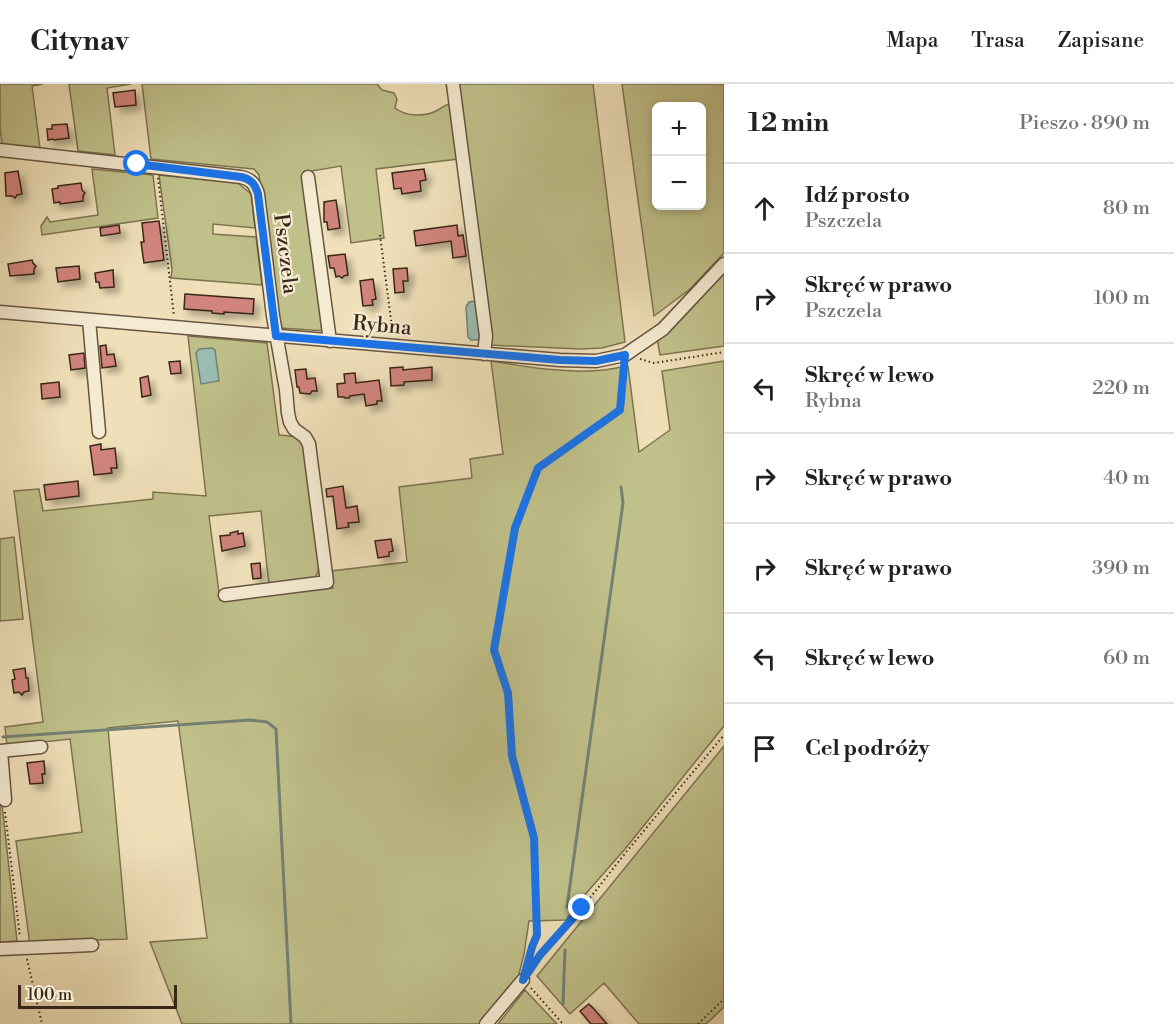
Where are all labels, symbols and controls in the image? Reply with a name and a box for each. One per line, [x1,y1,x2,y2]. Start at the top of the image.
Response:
text: Citynav [30,24,129,59]
text: Mapa [886,28,938,54]
text: Trasa [971,28,1025,54]
text: Zapisane [1058,28,1144,54]
map controls [652,102,706,210]
button: + [652,102,706,156]
text: 12 min [748,107,829,139]
text: Pieszo · 890 m [1019,111,1150,136]
route start [123,150,149,176]
button: − [652,156,706,210]
text: Idź prosto [805,182,910,209]
icon: ahead [748,192,781,225]
text: 80 m [1103,196,1150,221]
text: Pszczela [805,209,882,234]
street label: Pszczela [267,212,303,296]
text: Skręć w prawo [805,272,952,299]
icon: right [748,282,781,315]
text: 100 m [1094,286,1150,311]
text: Pszczela [805,299,882,324]
street label: Rybna [351,310,413,342]
text: Skręć w lewo [805,362,934,389]
icon: left [748,372,781,405]
text: 220 m [1092,376,1150,401]
text: Rybna [805,389,862,414]
icon: right [748,462,781,495]
text: Skręć w prawo [805,465,952,492]
text: 40 m [1103,466,1150,491]
icon: right [748,552,781,585]
text: Skręć w prawo [805,555,952,582]
text: 390 m [1092,556,1150,581]
icon: left [748,642,781,675]
text: Skręć w lewo [805,645,934,672]
text: 60 m [1103,646,1150,671]
icon: arrive [748,732,781,765]
text: Cel podróży [805,735,929,762]
route end [568,894,594,920]
scale bar [18,982,177,1010]
text: 100 m [27,985,72,1005]

